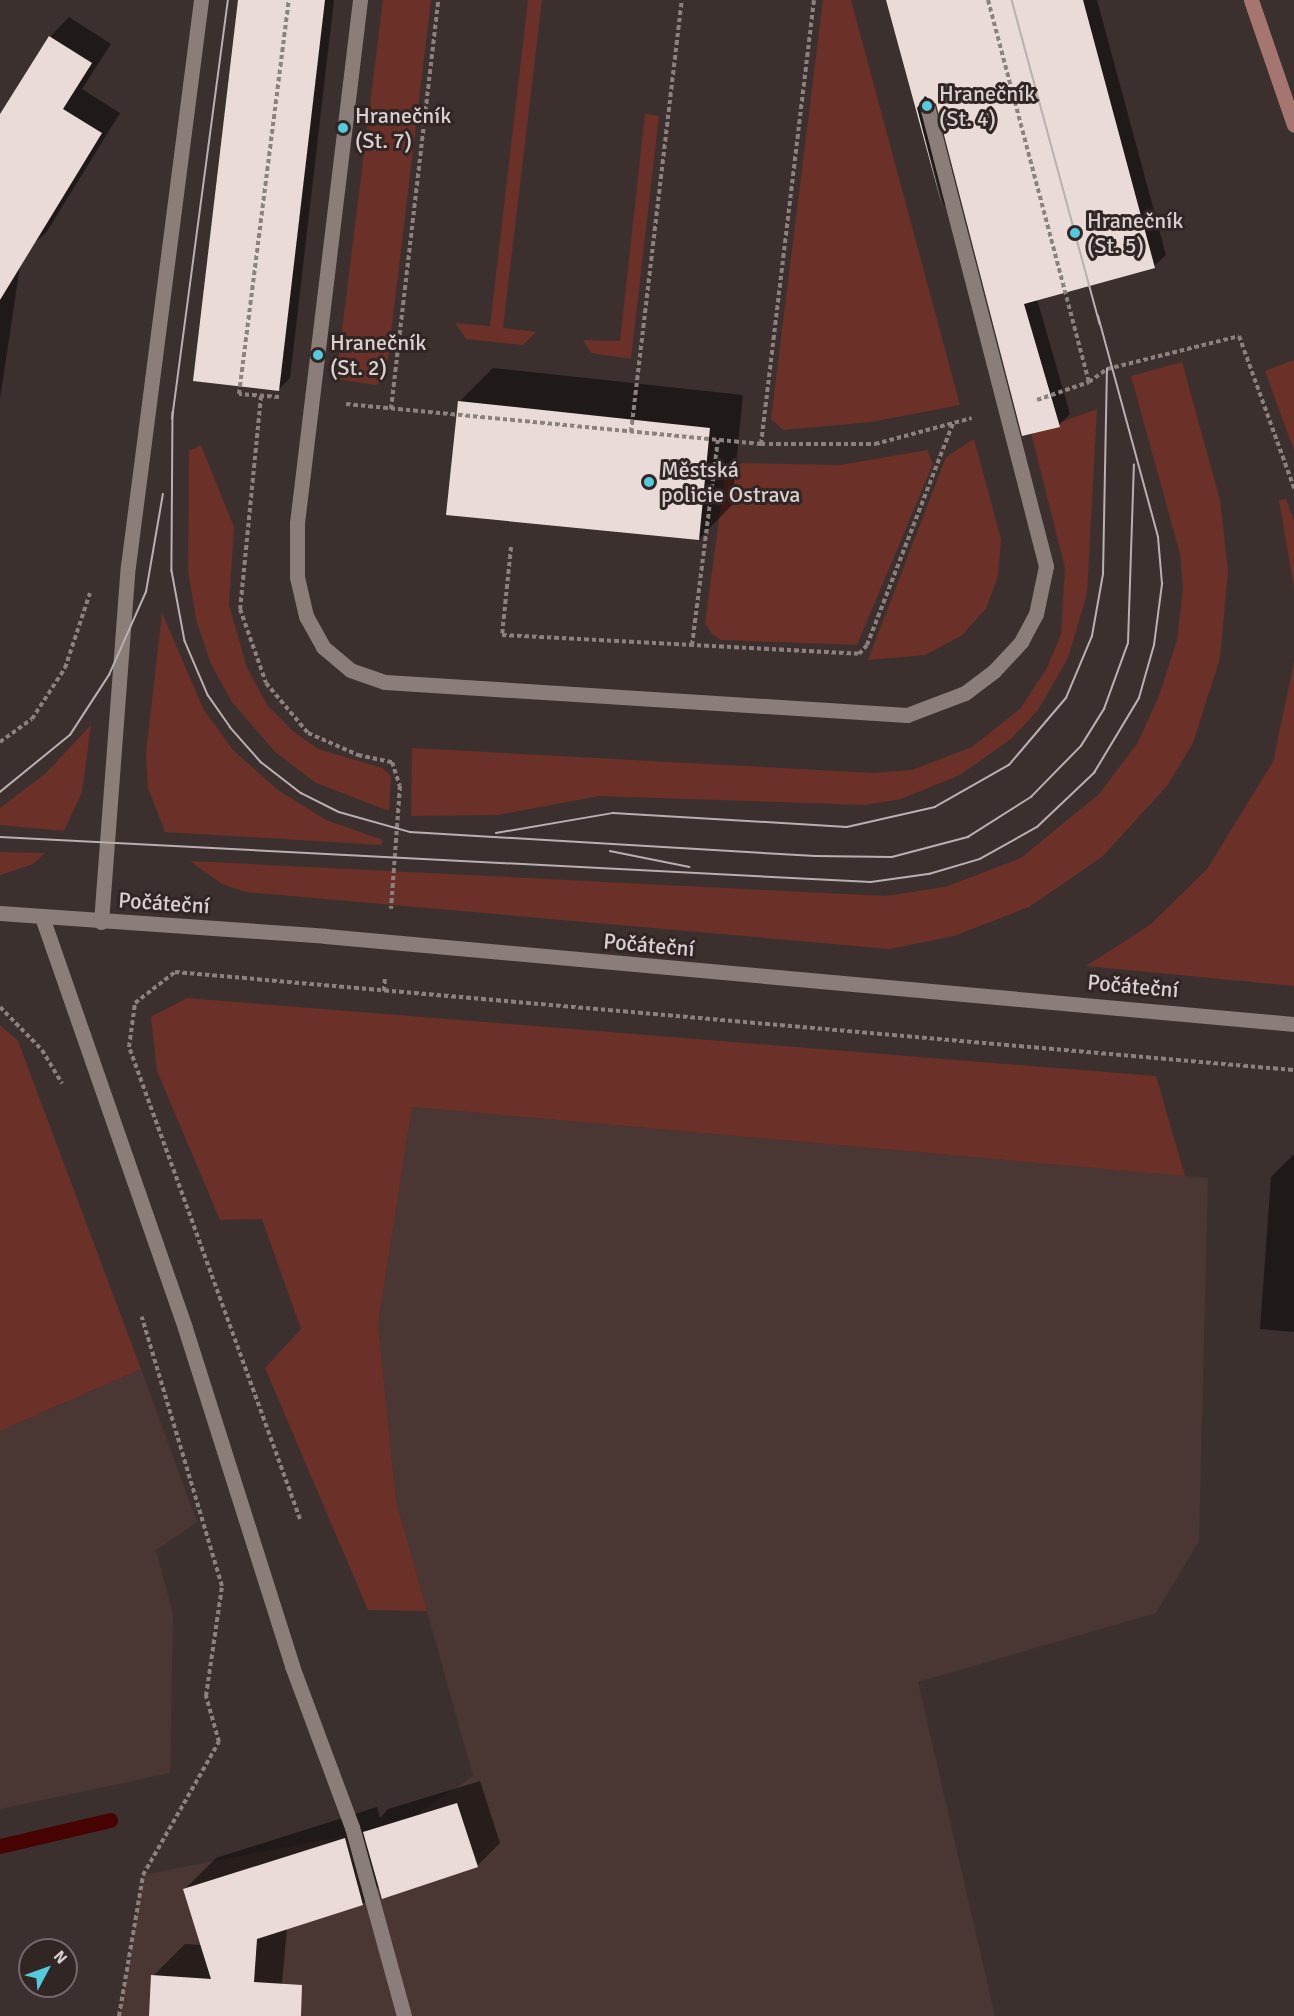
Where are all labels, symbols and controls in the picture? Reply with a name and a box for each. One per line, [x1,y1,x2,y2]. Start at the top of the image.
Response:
place label: Hranečník (St. 4) [939,80,1035,132]
marker: Hranečník (St. 4) [920,99,934,113]
place label: Hranečník (St. 7) [355,102,451,154]
marker: Hranečník (St. 7) [336,121,350,135]
place label: Hranečník (St. 5) [1087,207,1183,258]
marker: Hranečník (St. 5) [1068,226,1082,240]
place label: Hranečník (St. 2) [330,329,426,380]
marker: Hranečník (St. 2) [311,348,325,362]
place label: Městská policie Ostrava [661,456,800,508]
marker: Městská policie Ostrava [642,475,656,489]
street label: Počáteční [117,887,211,919]
street label: Počáteční [602,928,696,962]
street label: Počáteční [1086,969,1180,1003]
north arrow [18,1938,78,1998]
text: N [49,1947,71,1968]

